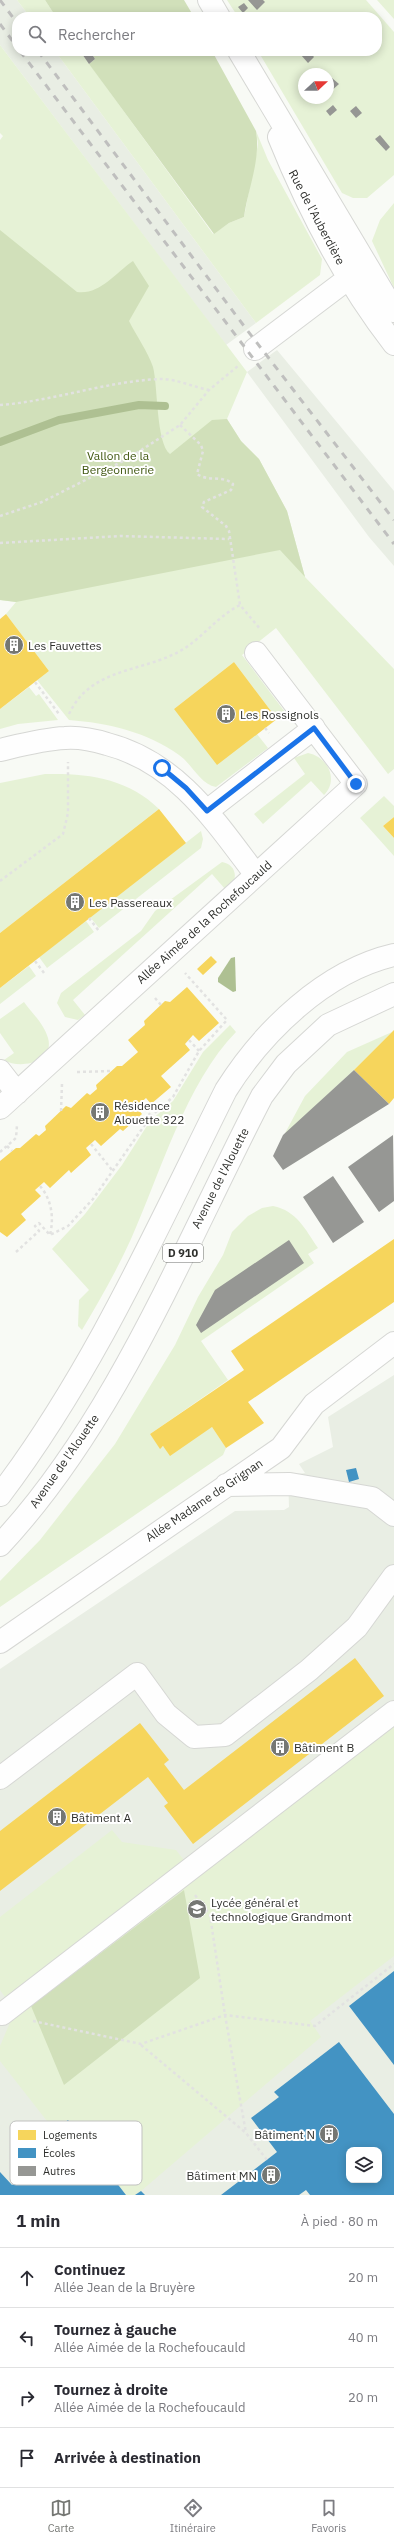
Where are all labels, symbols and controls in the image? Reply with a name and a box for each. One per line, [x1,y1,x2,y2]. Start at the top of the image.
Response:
search box [12,12,382,56]
icon: search [26,23,48,45]
text: Rechercher [58,25,135,44]
north arrow [298,68,334,104]
street label: Rue de l'Auberdière [286,167,349,268]
park label: Vallon de la Bergeonnerie [82,448,155,477]
building icon: Les Fauvettes [3,634,25,656]
place label: Les Fauvettes [28,638,102,653]
building icon: Les Rossignols [215,703,237,725]
place label: Les Rossignols [240,707,319,722]
route start [153,759,171,777]
route end [347,775,365,793]
street label: Allée Aimée de la Rochefoucauld [133,857,275,987]
building icon: Les Passereaux [64,891,86,913]
place label: Les Passereaux [89,895,172,910]
place label: Résidence Alouette 322 [114,1098,184,1127]
building icon: Résidence Alouette 322 [89,1101,111,1123]
street label: Avenue de l'Alouette [188,1125,252,1231]
road number: D 910 [163,1244,203,1262]
street label: Avenue de l'Alouette [26,1411,102,1511]
street label: Allée Madame de Grignan [143,1455,265,1545]
building icon: Bâtiment B [269,1736,291,1758]
place label: Bâtiment B [294,1740,354,1755]
building icon: Bâtiment A [46,1806,68,1828]
place label: Bâtiment A [71,1810,131,1825]
place label: Lycée général et technologique Grandmont [211,1895,352,1924]
school or university icon: Lycée général et technologique Grandmont [186,1898,208,1920]
legend [10,2121,142,2185]
building icon: Bâtiment N [318,2123,340,2145]
place label: Bâtiment N [254,2127,315,2142]
text: Logements [43,2128,97,2142]
text: Écoles [43,2146,75,2160]
map controls [346,2147,382,2183]
button: layers [346,2147,382,2183]
text: Autres [43,2164,76,2178]
building icon: Bâtiment MN [260,2164,282,2186]
place label: Bâtiment MN [186,2168,257,2183]
text: 1 min [16,2210,60,2232]
text: À pied · 80 m [301,2213,378,2230]
text: Continuez [54,2260,125,2279]
icon: ahead [16,2267,38,2289]
text: 20 m [348,2269,378,2286]
text: Allée Jean de la Bruyère [54,2279,195,2296]
text: Tournez à gauche [54,2320,177,2339]
icon: left [16,2327,38,2349]
text: 40 m [348,2329,378,2346]
text: Allée Aimée de la Rochefoucauld [54,2339,245,2356]
text: Tournez à droite [54,2380,168,2399]
icon: right [16,2387,38,2409]
text: 20 m [348,2389,378,2406]
text: Allée Aimée de la Rochefoucauld [54,2399,245,2416]
icon: arrive [16,2447,38,2469]
text: Arrivée à destination [54,2448,201,2467]
tab: Carte [48,2497,74,2535]
tab: Itinéraire [170,2497,216,2535]
tab: Favoris [311,2497,346,2535]

